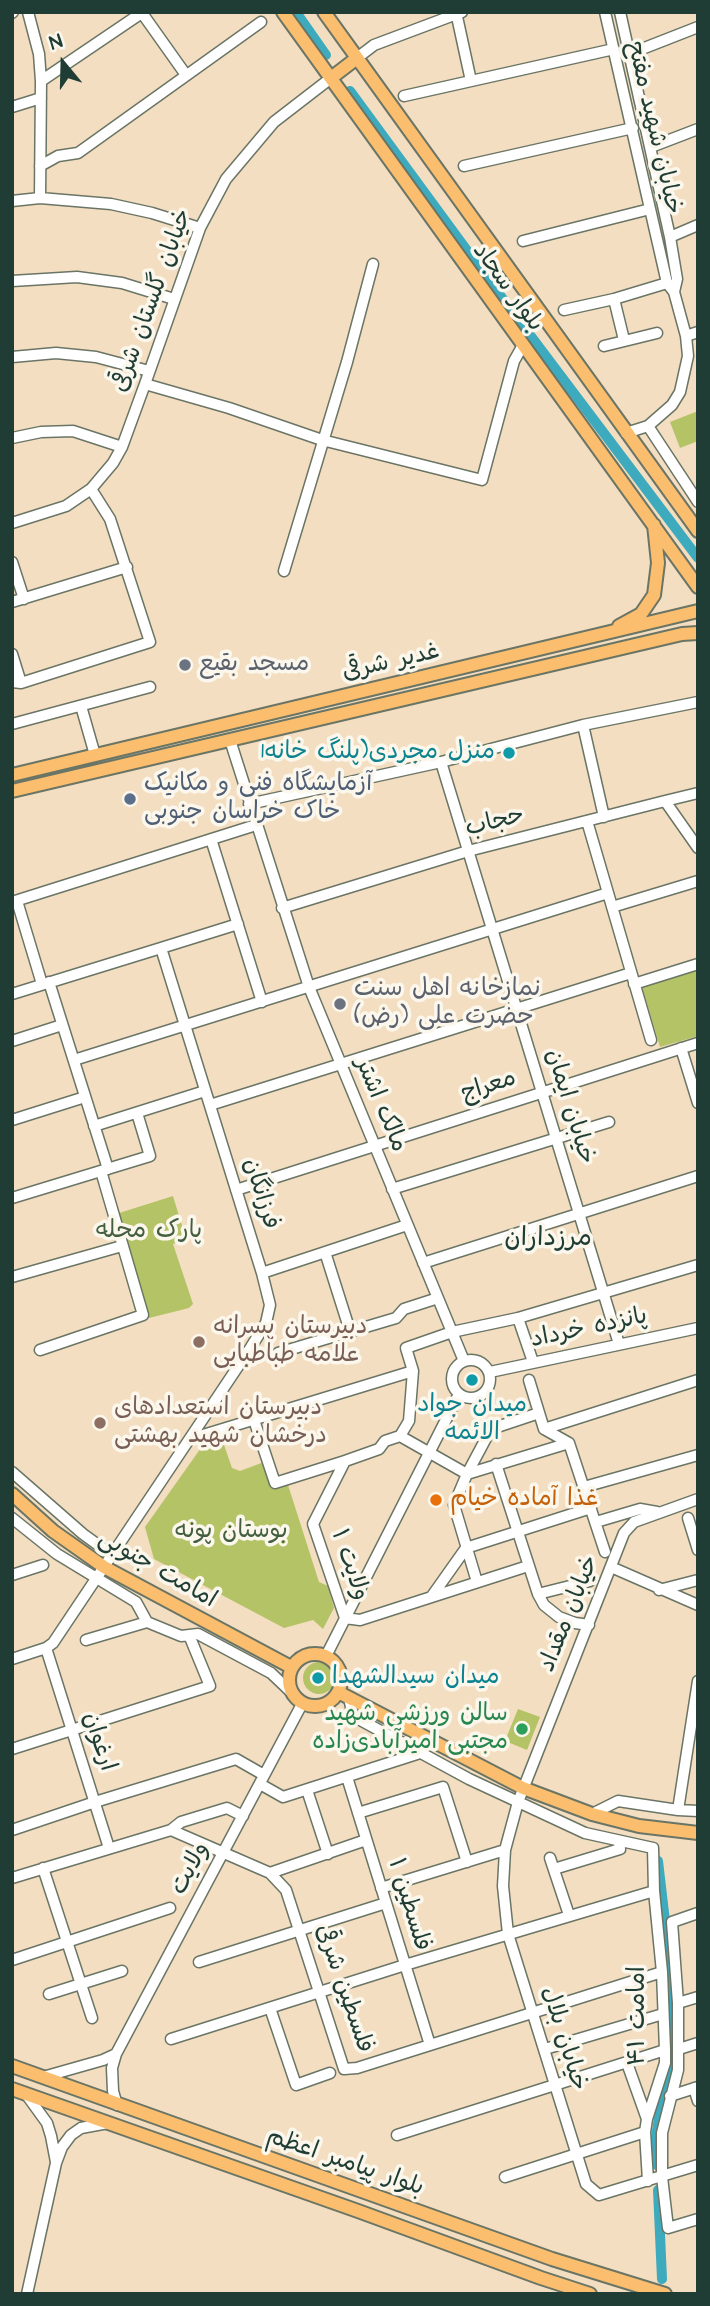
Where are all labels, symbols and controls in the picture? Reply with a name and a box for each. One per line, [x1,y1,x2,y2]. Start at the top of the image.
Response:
north arrow [28,28,98,98]
text: N [46,28,66,57]
street label: خیابان شهید مفتح [619,39,687,217]
street label: خیابان گلستان شرقی [106,205,200,397]
street label: بلوار سجاد [465,238,549,338]
street label: غدیر شرقی [340,638,442,688]
place label: مسجد بقیع [199,651,309,679]
marker: مسجد بقیع [177,657,193,673]
place label: منزل مجردی(پلنگ خانه1 [261,739,495,767]
marker: منزل مجردی(پلنگ خانه1 [501,745,517,761]
place label: آزمایشگاه فنی و مکانیک خاک خراسان جنوبی [144,771,372,827]
marker: آزمایشگاه فنی و مکانیک خاک خراسان جنوبی [122,791,138,807]
street label: حجاب [463,802,527,844]
place label: نمازخانه اهل سنت حضرت علی (رض) [354,976,541,1032]
marker: نمازخانه اهل سنت حضرت علی (رض) [332,996,348,1012]
street label: خیابان ایمان [538,1046,600,1168]
street label: مالک اشتر [347,1053,413,1157]
street label: معراج [458,1065,520,1109]
street label: فرزانگان [236,1155,284,1233]
park label: پارک محله [96,1218,202,1246]
district label: مرزداران [504,1224,592,1256]
street label: پانزده خرداد [528,1303,650,1355]
place label: دبیرستان پسرانه علامه طباطبایی [213,1314,367,1370]
marker: دبیرستان پسرانه علامه طباطبایی [191,1334,207,1350]
marker: میدان جواد الائمه [464,1372,480,1388]
place label: میدان جواد الائمه [417,1392,527,1448]
place label: دبیرستان استعدادهای درخشان شهید بهشتی [114,1395,327,1451]
marker: دبیرستان استعدادهای درخشان شهید بهشتی [92,1415,108,1431]
place label: غذا آماده خیام [450,1486,598,1514]
marker: غذا آماده خیام [428,1492,444,1508]
park label: بوستان پونه [174,1518,288,1546]
street label: امامت جنوبی [93,1525,221,1615]
street label: ولایت ۱ [323,1526,375,1604]
street label: خیابان مقداد [534,1552,606,1676]
place label: میدان سیدالشهدا [332,1664,499,1692]
marker: میدان سیدالشهدا [310,1670,326,1686]
place label: سالن ورزشی شهید مجتبی امیرآبادی‌زاده [312,1701,508,1757]
street label: ارغوان [75,1709,121,1775]
marker: سالن ورزشی شهید مجتبی امیرآبادی‌زاده [514,1721,530,1737]
street label: ولایت [165,1838,217,1900]
street label: فلسطین ۱ [380,1855,436,1955]
street label: فلسطین شرقی [308,1921,378,2057]
street label: امامت ۴۱ [625,1966,653,2066]
street label: خیابان بلال [534,1984,592,2094]
street label: بلوار پیامبر اعظم [263,2123,427,2203]

